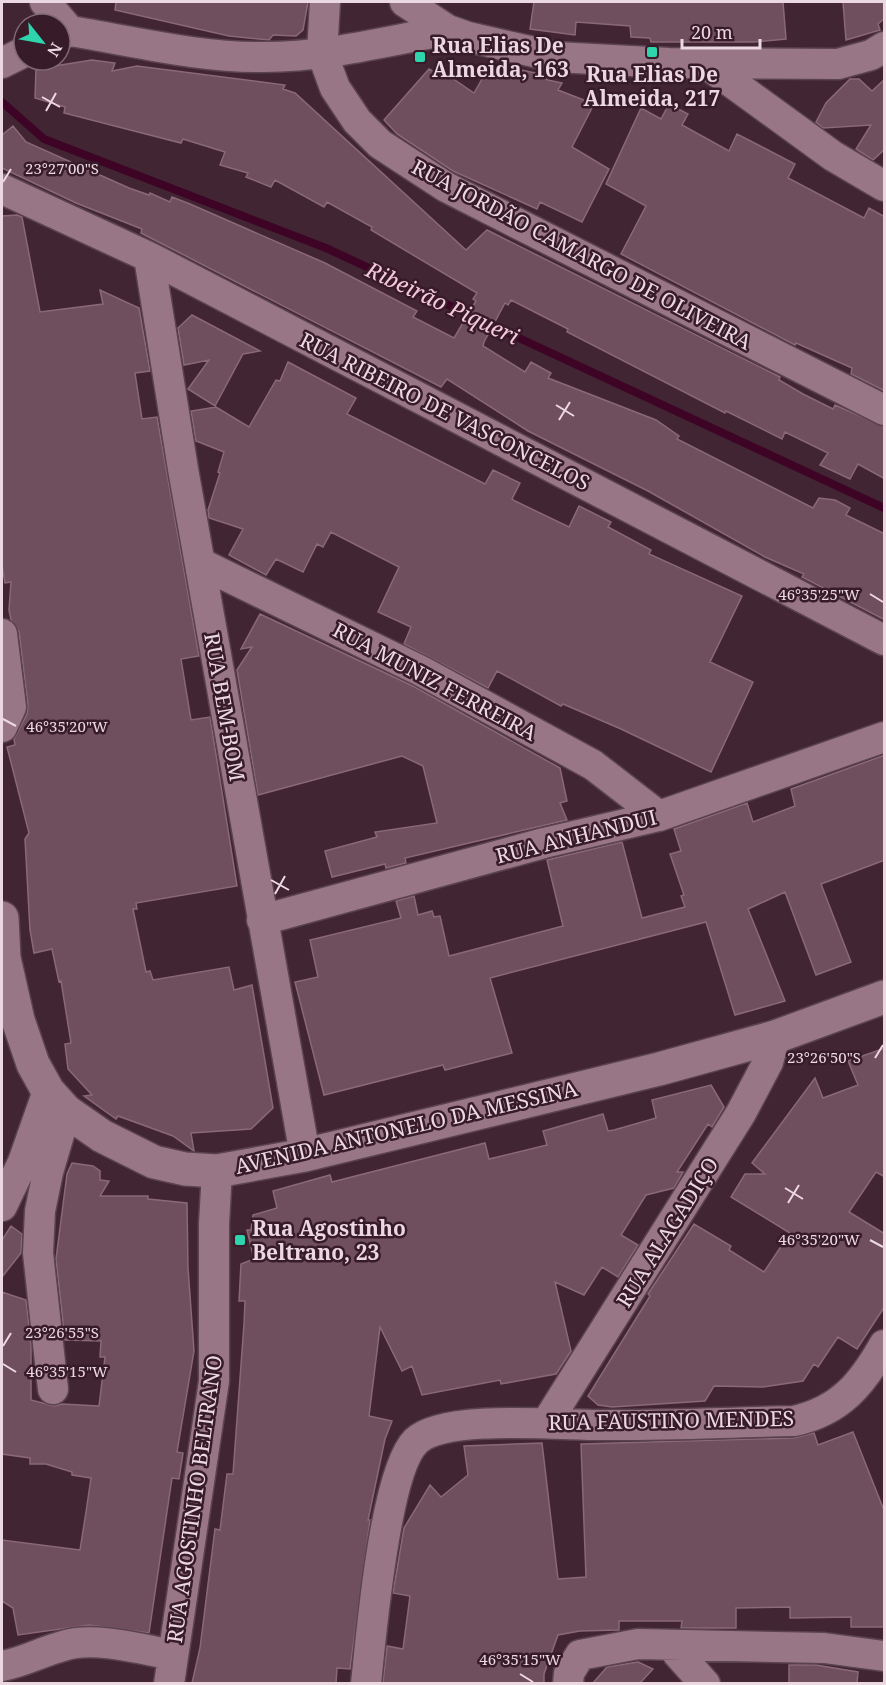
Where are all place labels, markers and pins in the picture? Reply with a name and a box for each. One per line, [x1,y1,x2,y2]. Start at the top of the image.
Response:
place label: Rua Elias De Almeida, 163 [432,31,569,83]
marker: Rua Elias De Almeida, 217 [645,45,659,59]
marker: Rua Elias De Almeida, 163 [413,50,427,64]
place label: Rua Elias De Almeida, 217 [584,60,720,112]
place label: Rua Agostinho Beltrano, 23 [252,1214,406,1266]
marker: Rua Agostinho Beltrano, 23 [233,1233,247,1247]

